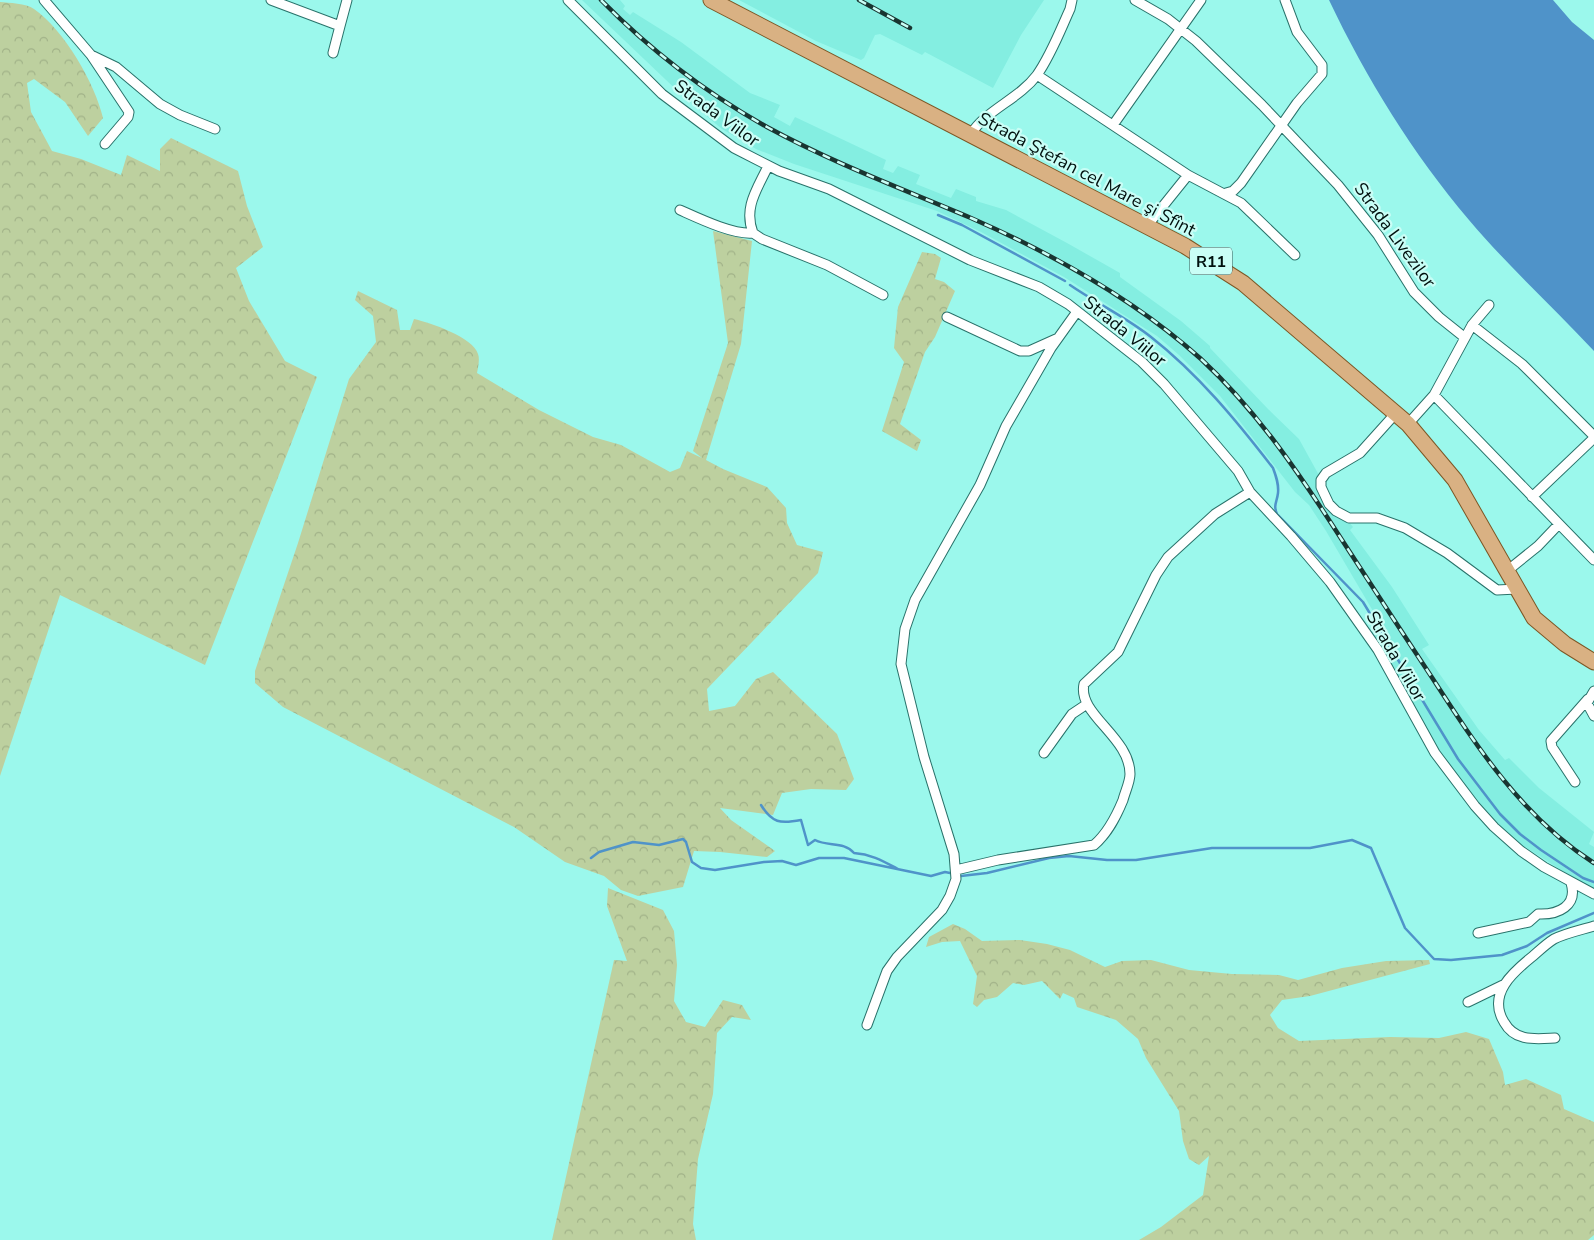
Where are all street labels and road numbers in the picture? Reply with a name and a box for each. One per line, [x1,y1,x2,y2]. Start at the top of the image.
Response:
street label: Strada Viilor [669,74,765,153]
street label: Strada Ştefan cel Mare şi Sfînt [974,106,1201,242]
street label: Strada Livezilor [1349,177,1442,293]
road number: R11 [1190,248,1232,274]
street label: Strada Viilor [1078,290,1172,372]
street label: Strada Viilor [1361,607,1432,706]

